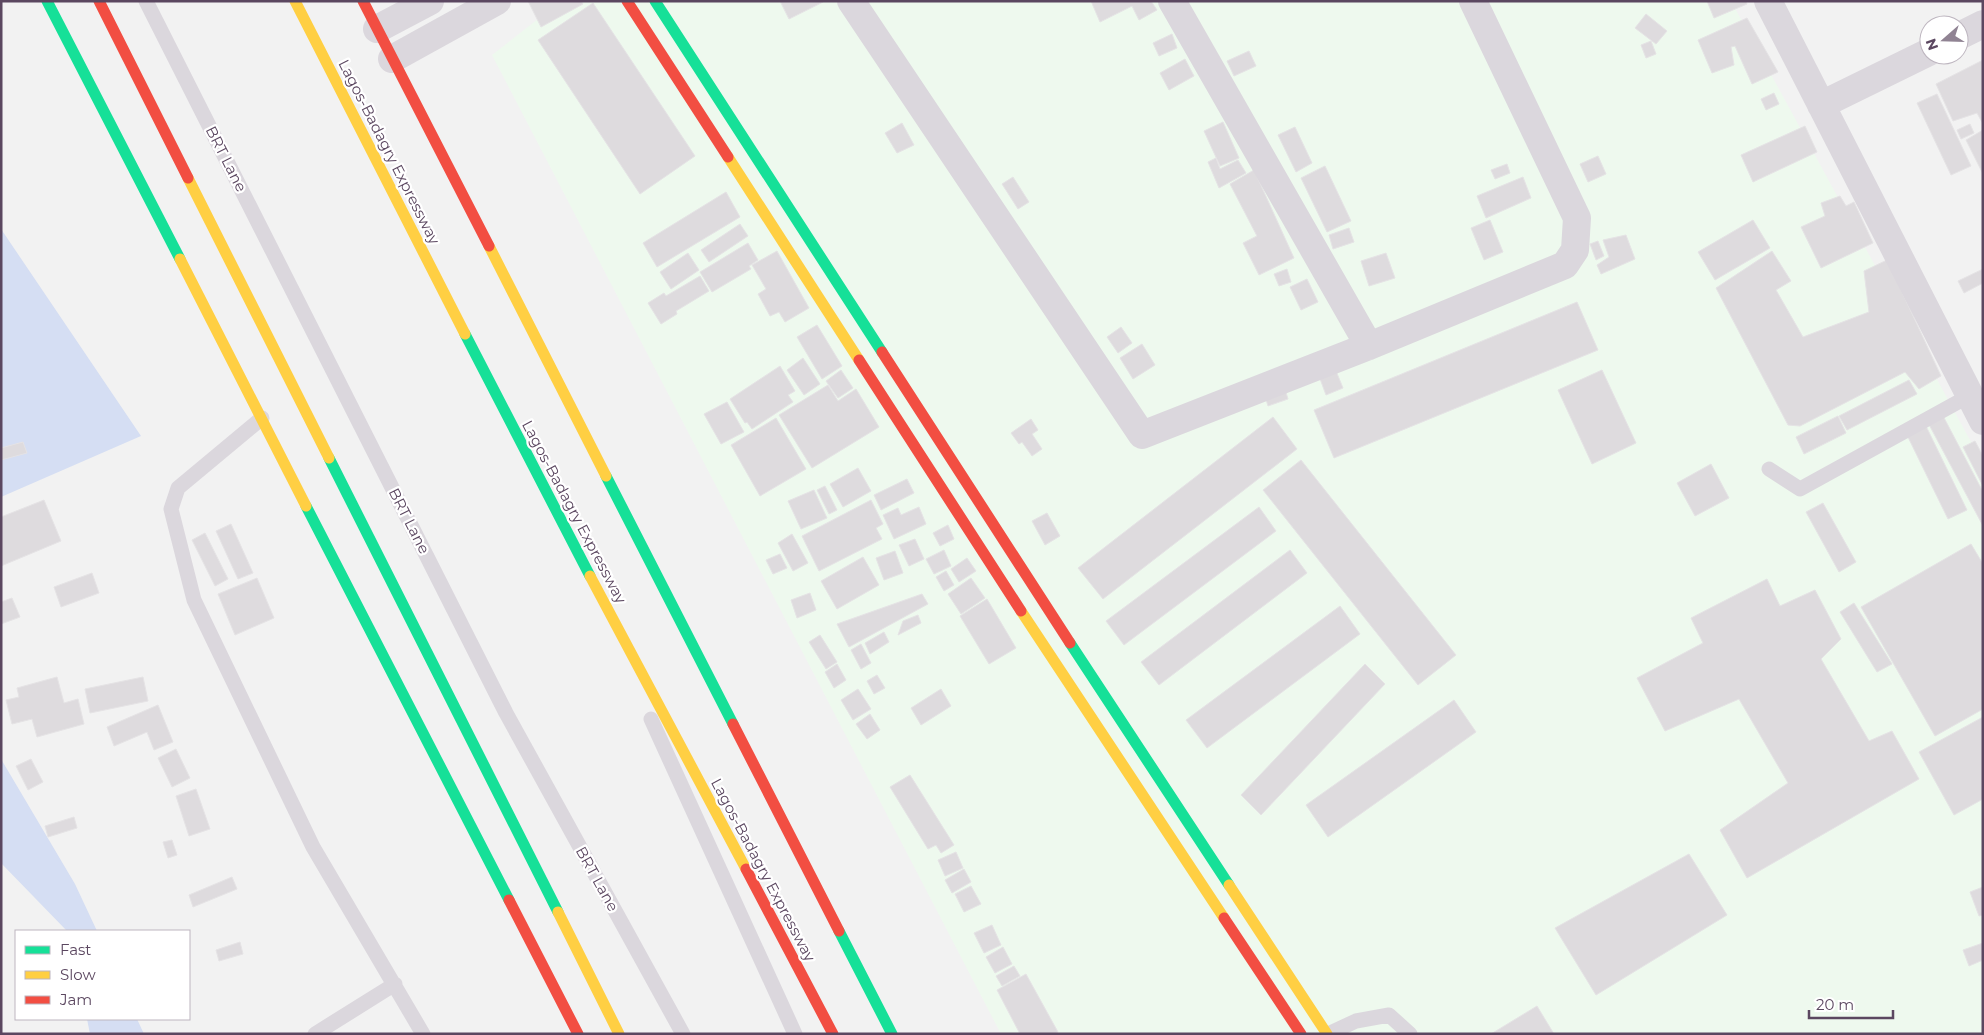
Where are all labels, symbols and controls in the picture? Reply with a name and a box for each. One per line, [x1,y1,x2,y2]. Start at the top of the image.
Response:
north arrow [1919,15,1969,65]
text: N [1921,36,1942,53]
street label: Lagos-Badagry Expressway [334,56,445,248]
street label: BRT Lane [202,123,251,195]
street label: Lagos-Badagry Expressway [518,417,631,607]
street label: BRT Lane [385,485,434,557]
street label: Lagos-Badagry Expressway [707,775,820,965]
street label: BRT Lane [572,843,623,915]
legend [15,930,190,1020]
text: Fast [60,940,91,959]
text: Slow [60,965,96,984]
scale bar [1809,988,1893,1020]
text: Jam [59,990,92,1009]
text: 20 m [1816,995,1854,1014]

